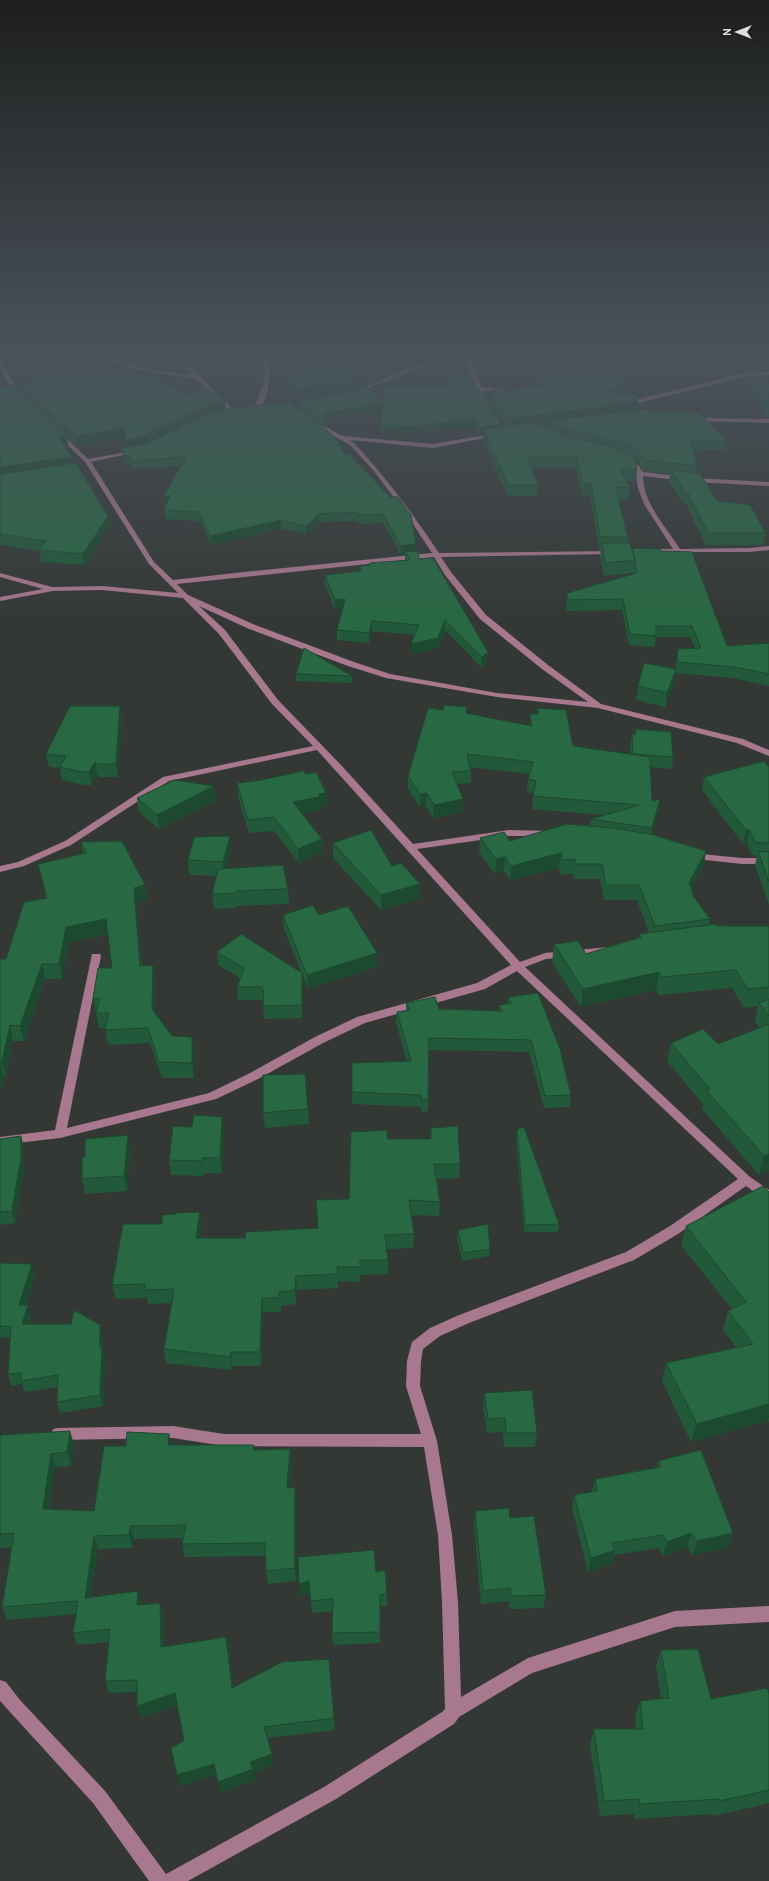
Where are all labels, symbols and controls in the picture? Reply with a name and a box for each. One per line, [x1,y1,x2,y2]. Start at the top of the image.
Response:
north arrow [717,12,757,52]
text: N [721,28,735,36]

